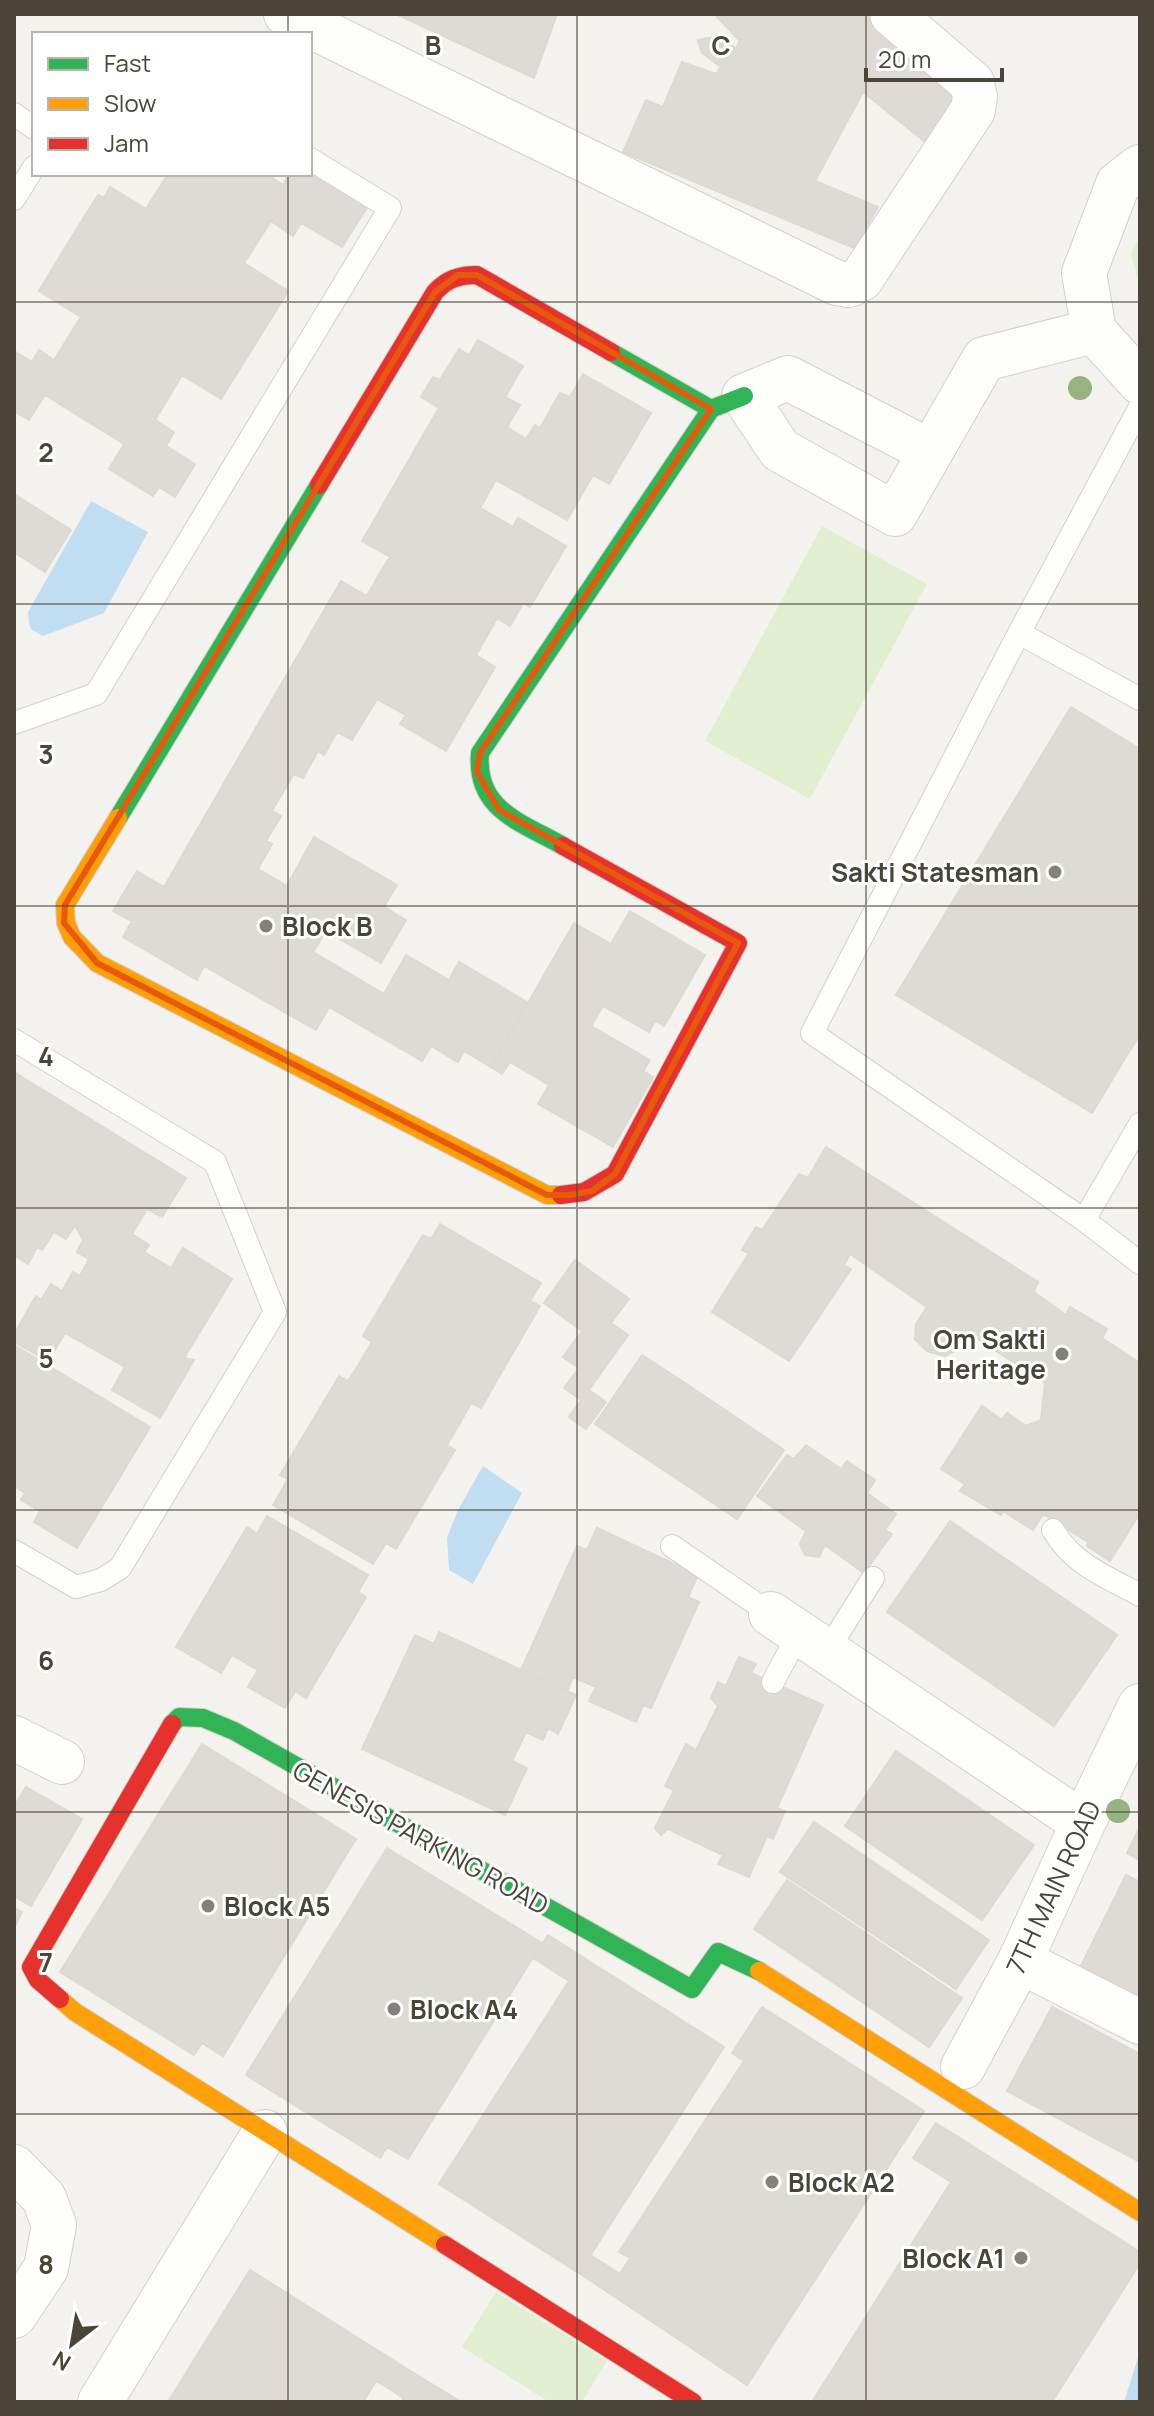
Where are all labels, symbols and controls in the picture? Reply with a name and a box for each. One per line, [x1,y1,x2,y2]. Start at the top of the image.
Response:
text: B [425,27,441,63]
text: C [711,27,731,63]
legend [32,32,312,176]
scale bar [866,32,1002,82]
text: 20 m [878,42,931,75]
text: Fast [104,46,151,79]
text: Slow [104,86,157,119]
text: Jam [104,126,149,159]
text: 2 [38,434,54,470]
text: 3 [38,736,54,772]
place label: Sakti Statesman [831,854,1039,890]
marker: Sakti Statesman [1046,863,1064,881]
place label: Block B [282,908,372,944]
marker: Block B [257,917,275,935]
text: 4 [38,1038,54,1074]
place label: Om Sakti Heritage [933,1321,1046,1387]
text: 5 [38,1340,54,1376]
marker: Om Sakti Heritage [1053,1345,1071,1363]
text: 6 [38,1642,54,1678]
street label: GENESIS PARKING ROAD [287,1752,555,1922]
street label: 7TH MAIN ROAD [997,1794,1109,1980]
place label: Block A5 [224,1888,331,1924]
marker: Block A5 [199,1897,217,1915]
text: 7 [39,1944,53,1980]
place label: Block A4 [410,1991,518,2027]
marker: Block A4 [385,2000,403,2018]
place label: Block A2 [788,2164,895,2200]
marker: Block A2 [763,2173,781,2191]
place label: Block A1 [902,2240,1005,2276]
text: 8 [38,2246,54,2282]
marker: Block A1 [1012,2249,1030,2267]
north arrow [32,2304,112,2384]
text: N [47,2344,76,2378]

